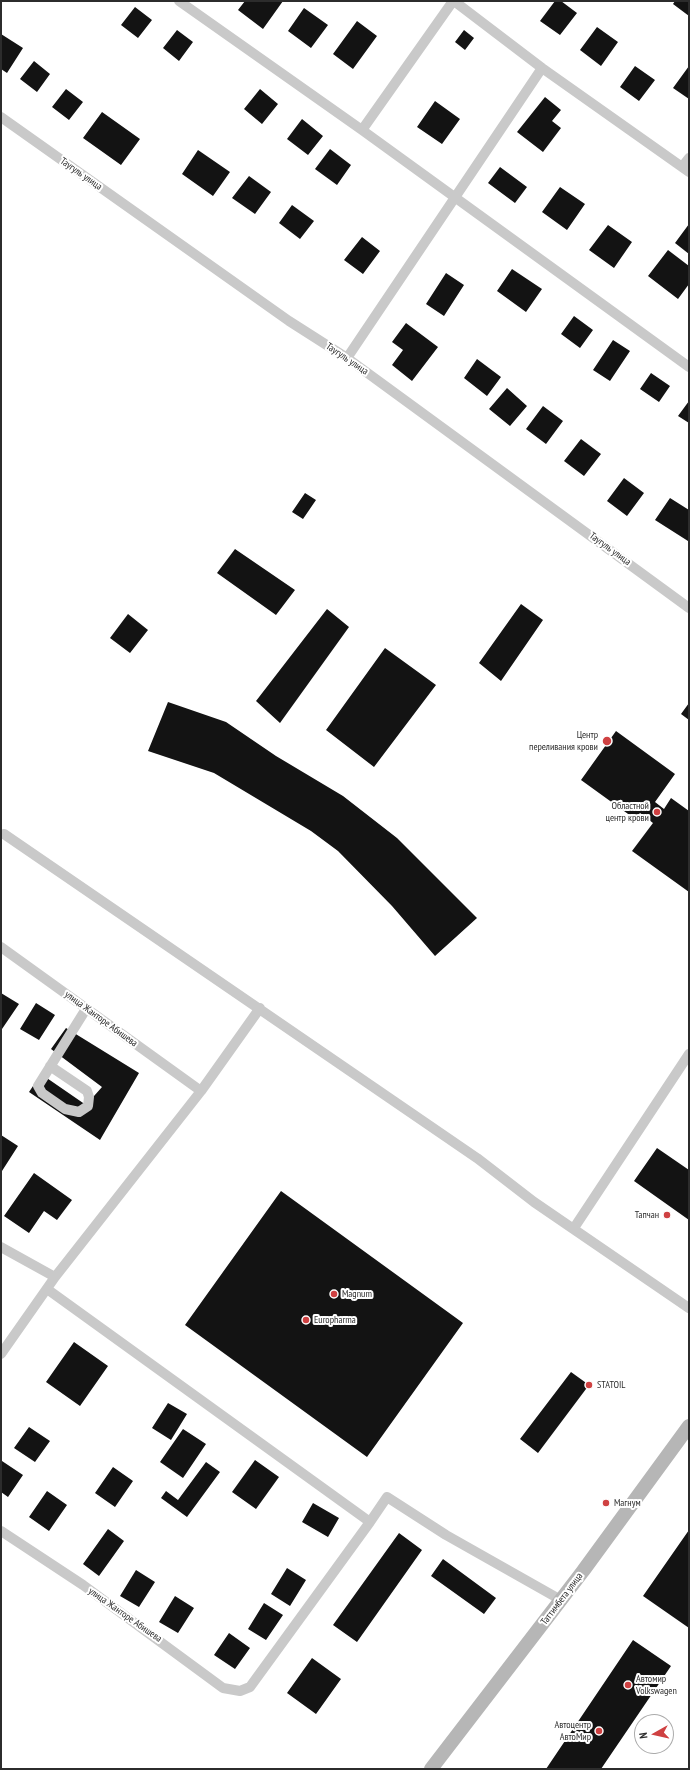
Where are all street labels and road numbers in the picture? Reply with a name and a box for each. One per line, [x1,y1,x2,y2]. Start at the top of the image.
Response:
street label: Таугуль улица [58,155,104,193]
street label: Таугуль улица [324,340,370,378]
street label: Таугуль улица [587,530,633,568]
street label: улица Жанторе Абишева [62,989,140,1049]
street label: Таттимбета улица [538,1571,586,1627]
street label: улица Жанторе Абишева [86,1585,164,1645]

